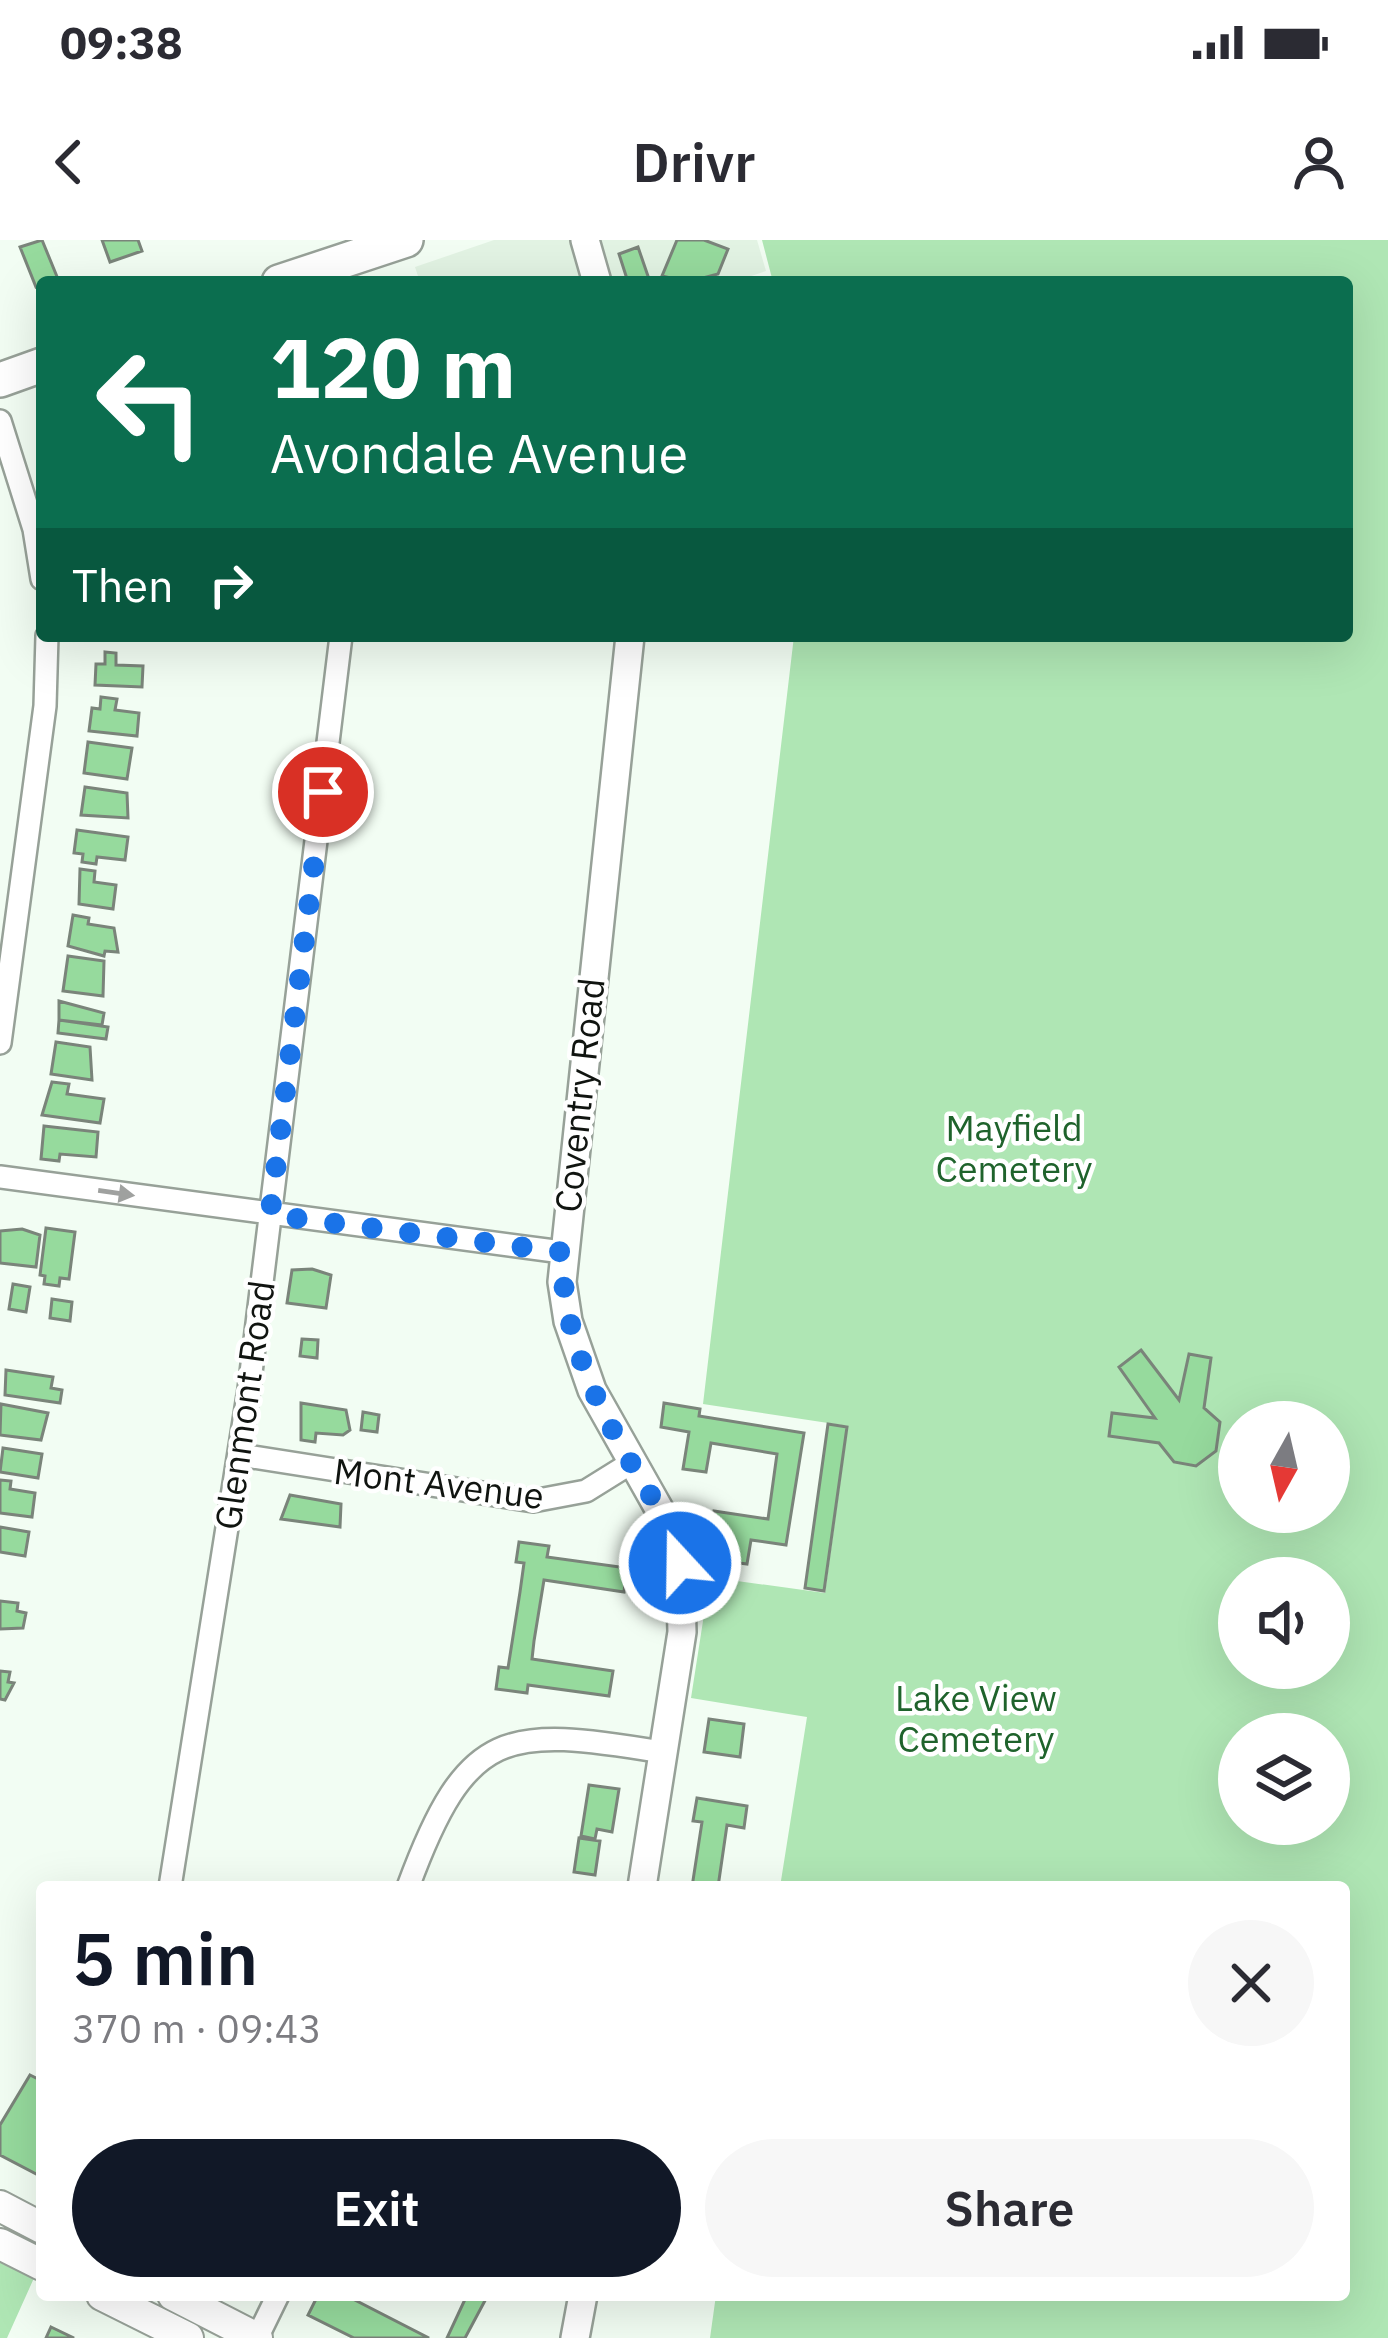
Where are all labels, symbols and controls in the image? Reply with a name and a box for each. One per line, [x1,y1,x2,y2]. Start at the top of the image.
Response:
text: 09:38 [60,13,183,71]
text: Drivr [633,127,755,197]
icon: back [36,129,102,195]
icon: person [1286,129,1352,195]
text: 120 m [270,312,516,421]
icon: left [72,324,228,480]
text: Avondale Avenue [270,418,688,488]
icon: right [198,552,264,618]
text: Then [72,556,174,614]
pin [272,741,374,843]
icon: arrive [290,759,356,825]
street label: Coventry Road [543,976,615,1214]
park label: Mayfield Cemetery [935,1104,1093,1192]
one-way arrow [98,1184,135,1203]
street label: Glenmont Road [203,1277,285,1533]
north arrow [1218,1401,1350,1533]
map controls [1218,1401,1350,1845]
street label: Mont Avenue [331,1447,547,1519]
position arrow [617,1500,743,1626]
button: sound [1218,1557,1350,1689]
park label: Lake View Cemetery [895,1674,1057,1762]
button: layers [1218,1713,1350,1845]
text: 5 min [72,1911,258,2005]
button: close [1188,1920,1314,2046]
text: 370 m · 09:43 [72,2003,322,2054]
button: Exit [72,2139,681,2277]
button: Share [705,2139,1314,2277]

